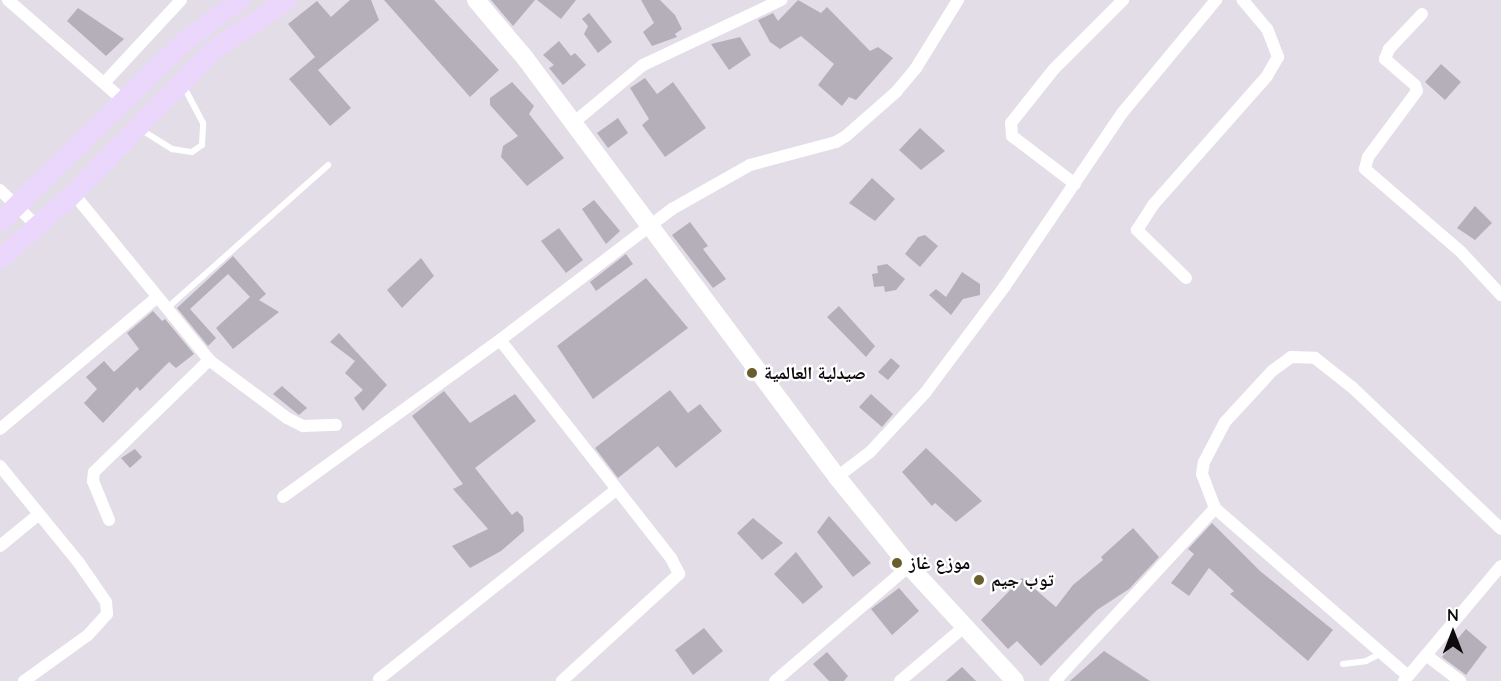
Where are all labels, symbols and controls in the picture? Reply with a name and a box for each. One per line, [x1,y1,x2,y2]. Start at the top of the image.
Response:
place label: صيدلية العالمية [764,362,866,384]
marker: صيدلية العالمية [745,366,759,380]
place label: موزع غاز [909,552,970,574]
marker: موزع غاز [890,556,904,570]
place label: توب جيم [991,569,1054,591]
marker: توب جيم [972,573,986,587]
north arrow [1423,603,1483,663]
text: N [1447,605,1459,625]

